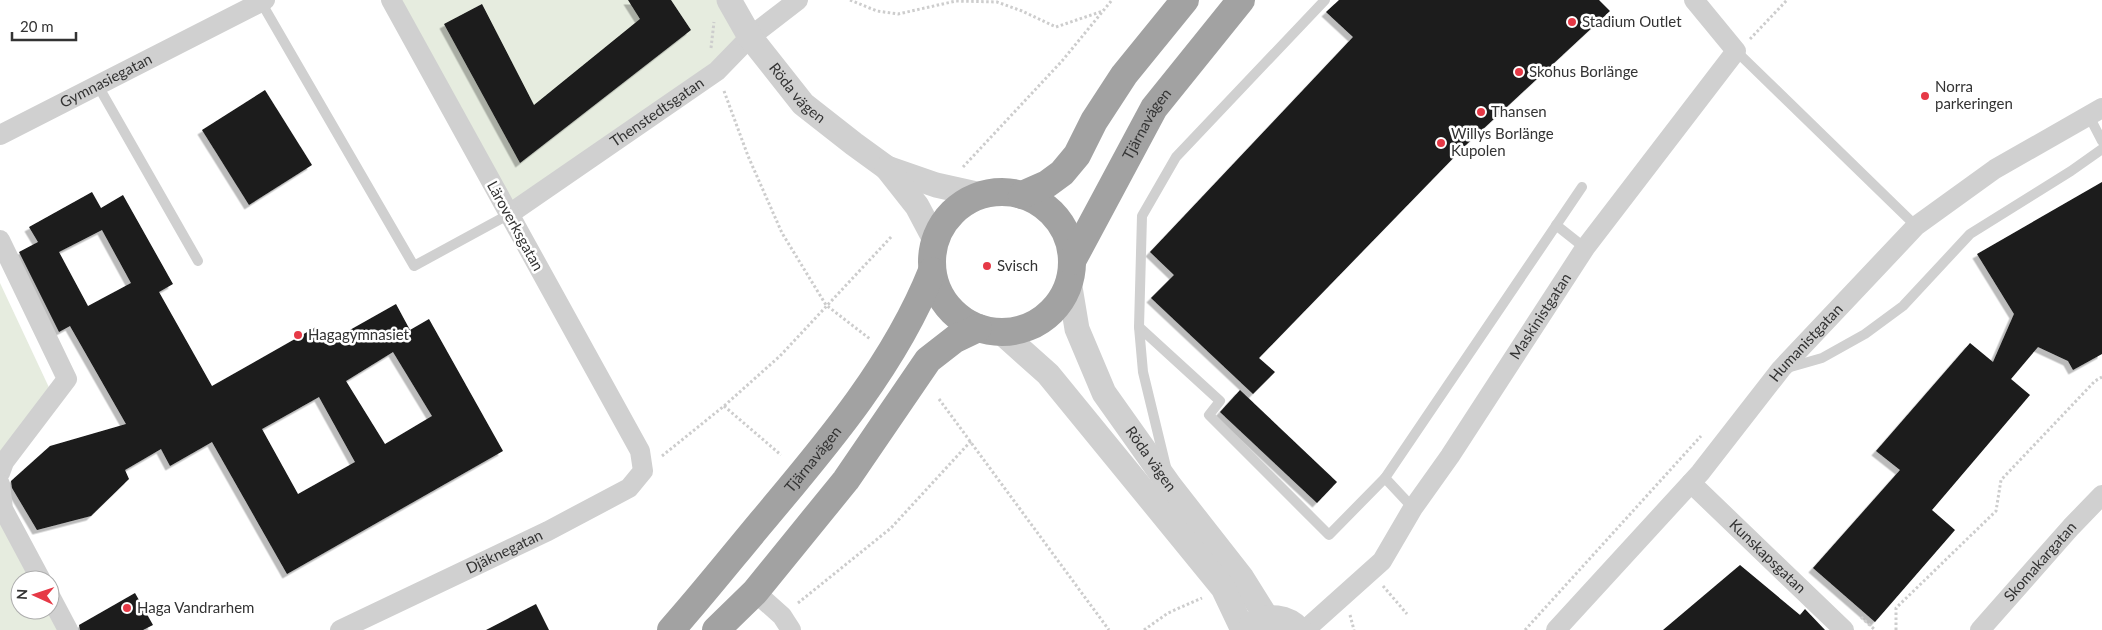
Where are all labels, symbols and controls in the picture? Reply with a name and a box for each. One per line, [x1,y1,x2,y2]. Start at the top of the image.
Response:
scale bar [12,10,76,42]
place label: Stadium Outlet [1582,12,1682,30]
marker: Stadium Outlet [1566,16,1578,28]
text: 20 m [20,17,54,35]
street label: Gymnasiegatan [56,49,155,111]
street label: Röda vägen [766,59,830,126]
place label: Skohus Borlänge [1529,62,1638,80]
marker: Skohus Borlänge [1513,66,1525,78]
street label: Thenstedtsgatan [606,73,707,150]
place label: Norra parkeringen [1935,77,2013,112]
street label: Tjärnavägen [1118,84,1174,163]
marker: Norra parkeringen [1919,90,1931,102]
place label: Thansen [1491,102,1547,120]
marker: Thansen [1475,106,1487,118]
place label: Willys Borlänge Kupolen [1451,124,1554,159]
marker: Willys Borlänge Kupolen [1435,137,1447,149]
street label: Läroverksgatan [484,177,548,274]
place label: Svisch [997,256,1038,274]
marker: Svisch [981,260,993,272]
street label: Maskinistgatan [1505,269,1574,362]
street label: Humanistgatan [1765,300,1846,385]
place label: Hagagymnasiet [308,325,410,343]
marker: Hagagymnasiet [292,329,304,341]
street label: Tjärnavägen [780,422,845,496]
street label: Röda vägen [1122,422,1181,495]
street label: Kunskapsgatan [1726,515,1810,597]
street label: Skomakargatan [2000,518,2079,605]
street label: Djäknegatan [463,525,545,577]
north arrow [10,570,60,620]
text: N [13,588,30,600]
place label: Haga Vandrarhem [137,598,254,616]
marker: Haga Vandrarhem [121,602,133,614]

